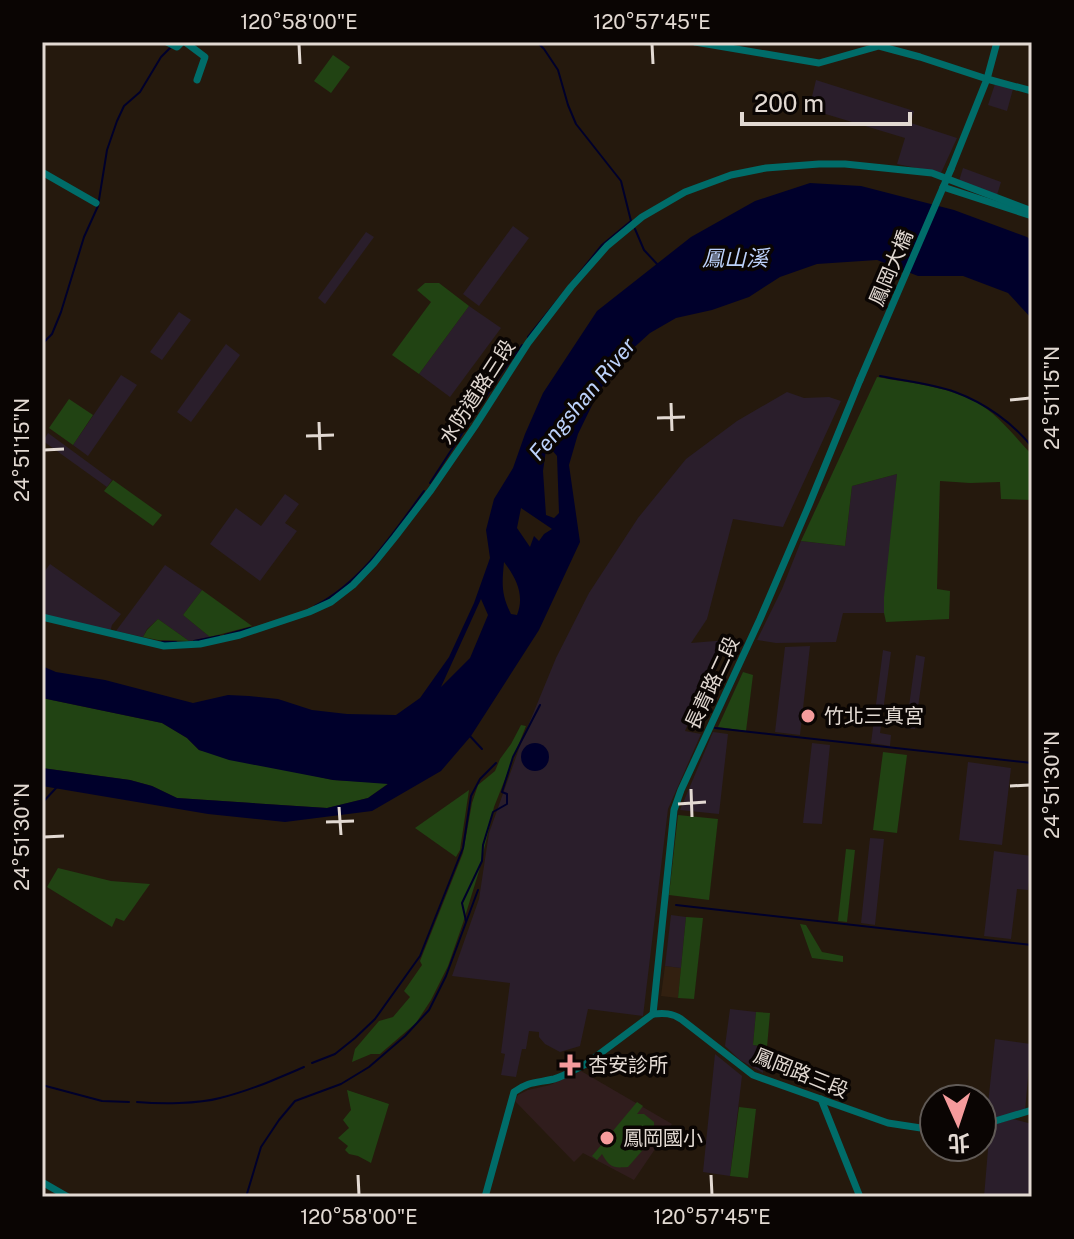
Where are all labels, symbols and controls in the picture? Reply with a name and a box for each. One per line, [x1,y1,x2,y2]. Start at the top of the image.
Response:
text: 120°58'00"E [240,10,358,34]
text: 120°57'45"E [593,10,711,34]
scale bar [742,76,910,126]
text: 200 m [754,89,824,117]
street label: 鳳岡大橋 [864,226,918,310]
water label: 鳳山溪 [702,245,771,271]
water label: Fengshan River [523,332,641,466]
street label: 水防道路三段 [434,335,520,449]
text: 24°51'15"N [1040,346,1064,450]
text: 24°51'15"N [10,398,34,502]
street label: 長青路二段 [680,633,744,733]
place label: 竹北三真宮 [824,704,924,728]
marker: 竹北三真宮 [799,707,817,725]
text: 24°51'30"N [1040,731,1064,839]
text: 24°51'30"N [10,783,34,891]
street label: 鳳岡路三段 [750,1043,852,1103]
place label: 杏安診所 [588,1053,668,1077]
marker: 杏安診所 [559,1054,581,1076]
north arrow [918,1083,998,1163]
place label: 鳳岡國小 [623,1126,703,1150]
marker: 鳳岡國小 [598,1129,616,1147]
text: 北 [947,1129,971,1157]
text: 120°58'00"E [300,1205,418,1229]
text: 120°57'45"E [653,1205,771,1229]

